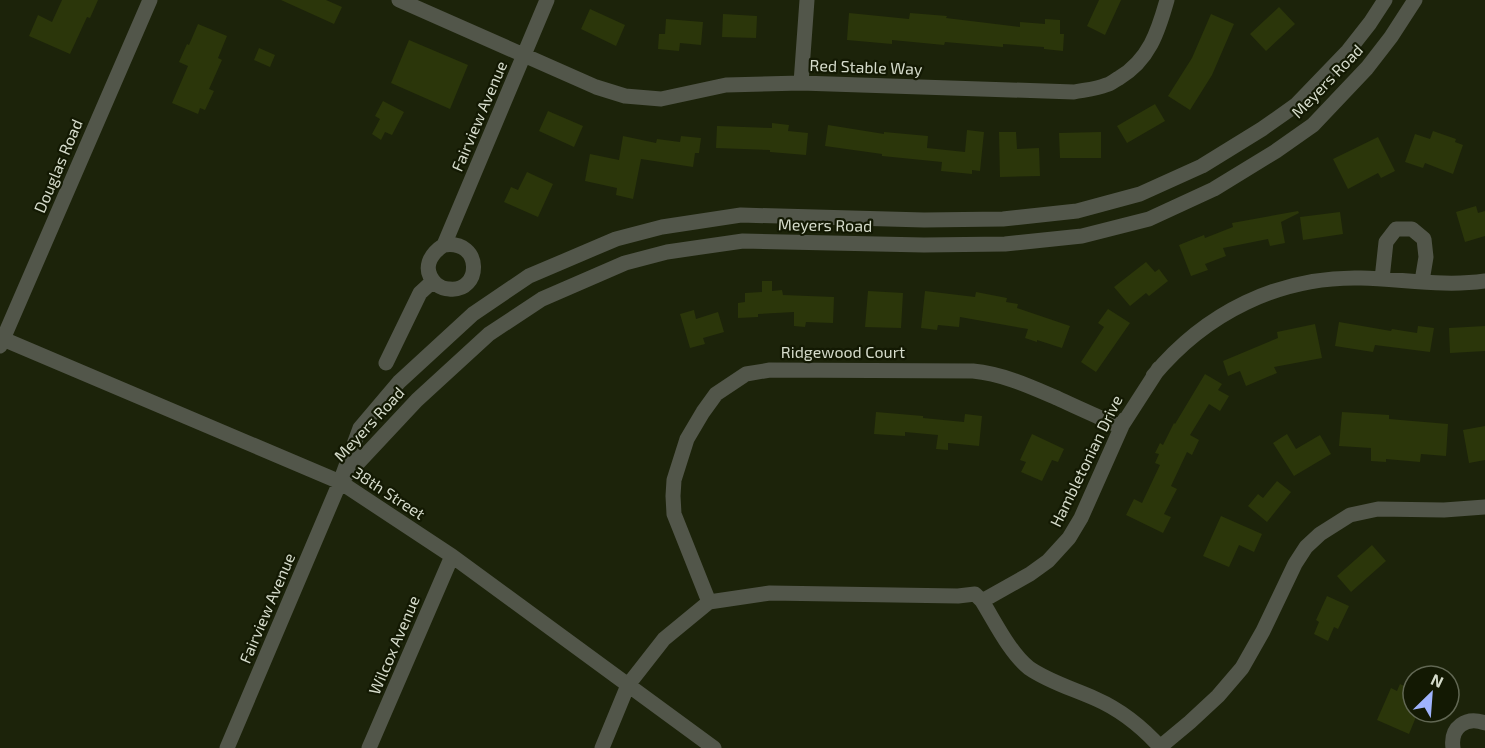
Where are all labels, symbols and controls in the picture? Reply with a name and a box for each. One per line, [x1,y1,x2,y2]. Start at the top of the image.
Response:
street label: Meyers Road [1287,40,1366,121]
street label: Red Stable Way [809,55,923,78]
street label: Fairview Avenue [447,58,510,174]
street label: Douglas Road [29,116,86,215]
street label: Meyers Road [778,214,872,235]
street label: Ridgewood Court [781,342,905,361]
street label: Meyers Road [329,383,408,465]
street label: Hambletonian Drive [1045,392,1126,530]
street label: 38th Street [350,462,429,523]
street label: Fairview Avenue [235,550,298,666]
street label: Wilcox Avenue [364,592,423,697]
north arrow [1401,664,1461,724]
text: N [1428,669,1447,691]

